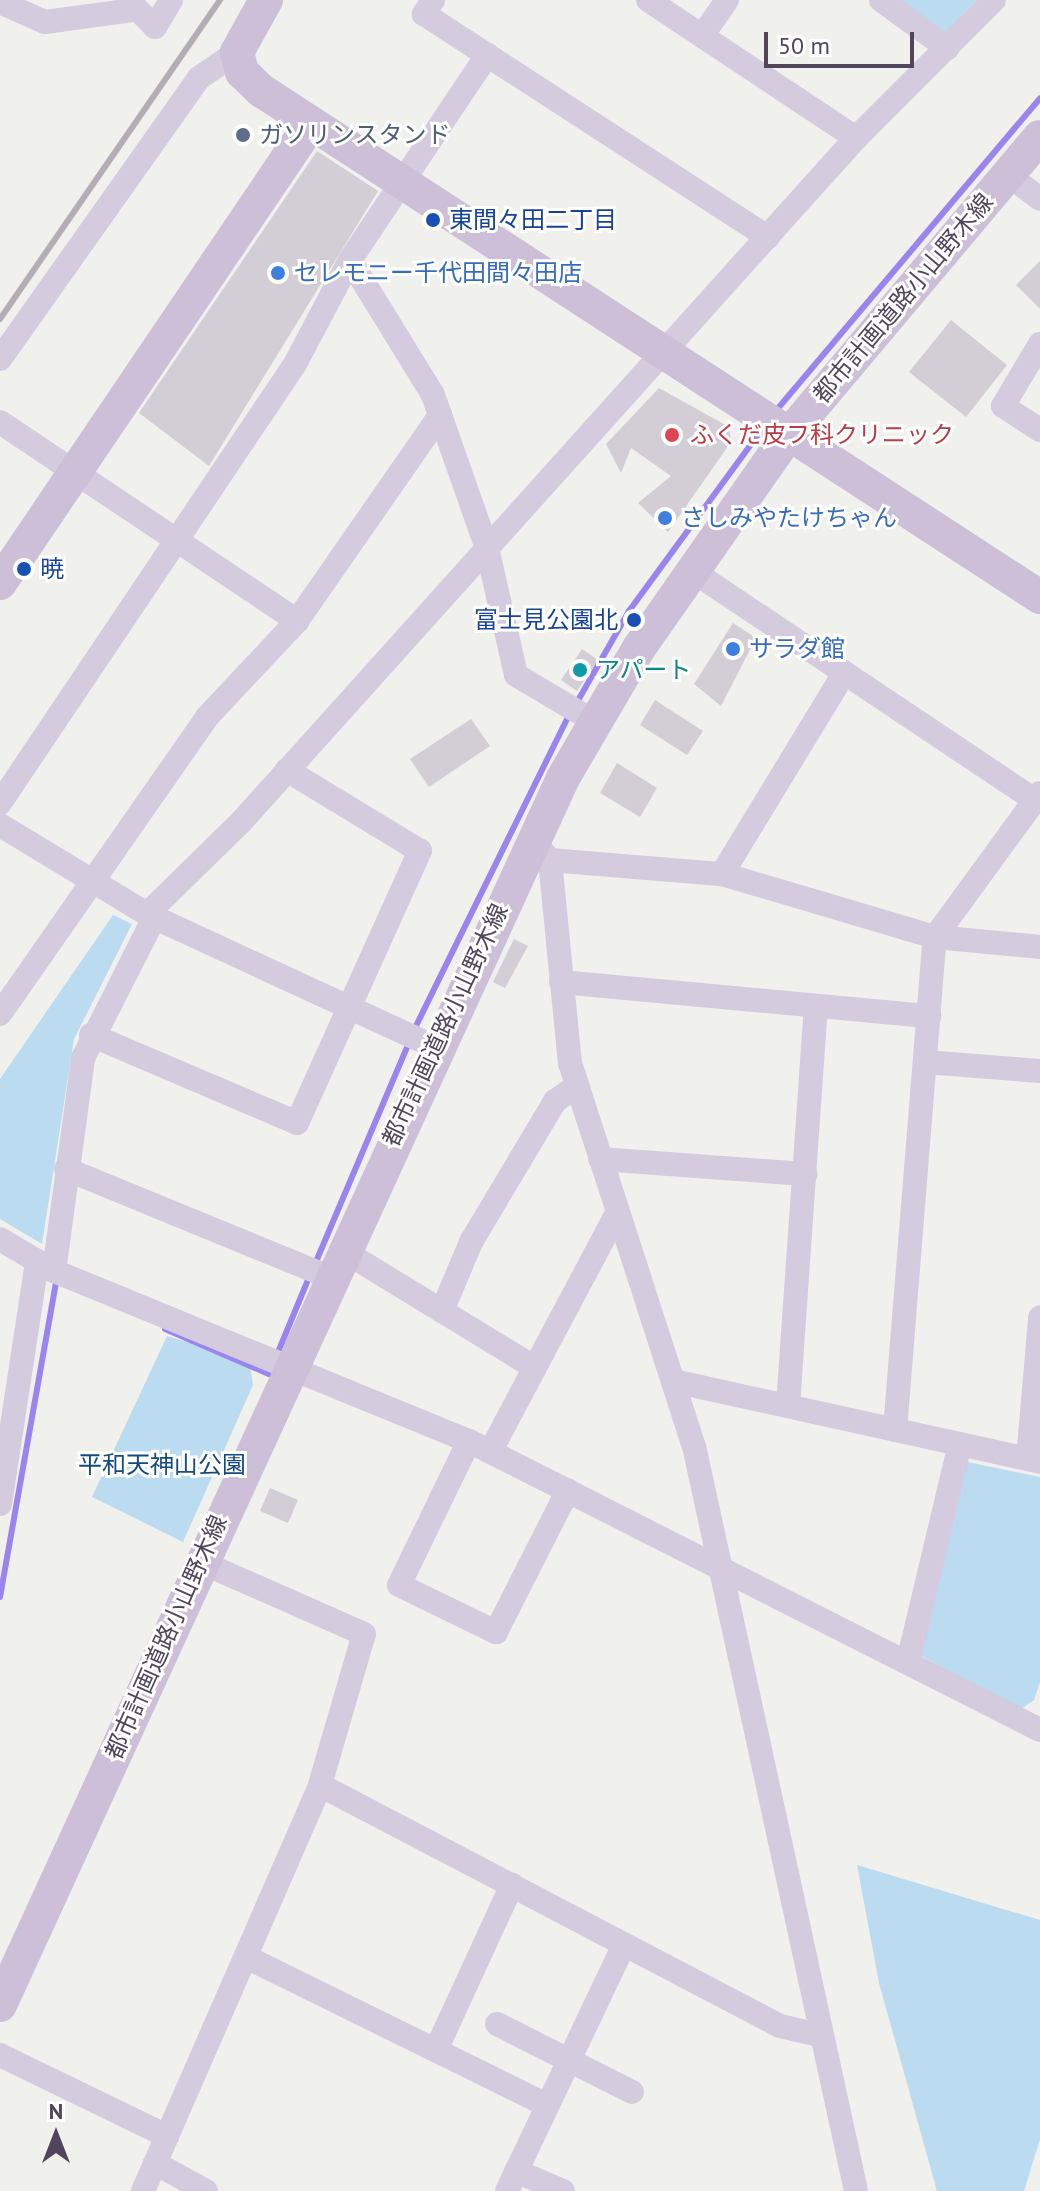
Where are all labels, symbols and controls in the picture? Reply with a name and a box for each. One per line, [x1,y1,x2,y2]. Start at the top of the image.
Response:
scale bar [768,16,918,66]
text: 50 m [778,30,830,61]
place label: ガソリンスタンド [259,121,451,149]
marker: ガソリンスタンド [234,126,252,144]
street label: 都市計画道路小山野木線 [807,188,999,408]
place label: 東間々田二丁目 [449,206,617,234]
marker: 東間々田二丁目 [424,211,442,229]
place label: セレモニー千代田間々田店 [294,259,582,287]
marker: セレモニー千代田間々田店 [269,264,287,282]
place label: ふくだ皮フ科クリニック [690,421,954,449]
marker: ふくだ皮フ科クリニック [661,424,683,446]
place label: さしみやたけちゃん [681,504,897,532]
marker: さしみやたけちゃん [656,509,674,527]
place label: 暁 [40,555,64,583]
marker: 暁 [15,560,33,578]
place label: 富士見公園北 [474,606,618,634]
marker: 富士見公園北 [625,611,643,629]
place label: サラダ館 [749,635,845,663]
marker: サラダ館 [724,640,742,658]
place label: アパート [596,656,692,684]
marker: アパート [571,661,589,679]
street label: 都市計画道路小山野木線 [376,899,514,1151]
park label: 平和天神山公園 [78,1451,246,1479]
street label: 都市計画道路小山野木線 [99,1511,233,1763]
north arrow [16,2095,96,2175]
text: N [49,2097,63,2125]

